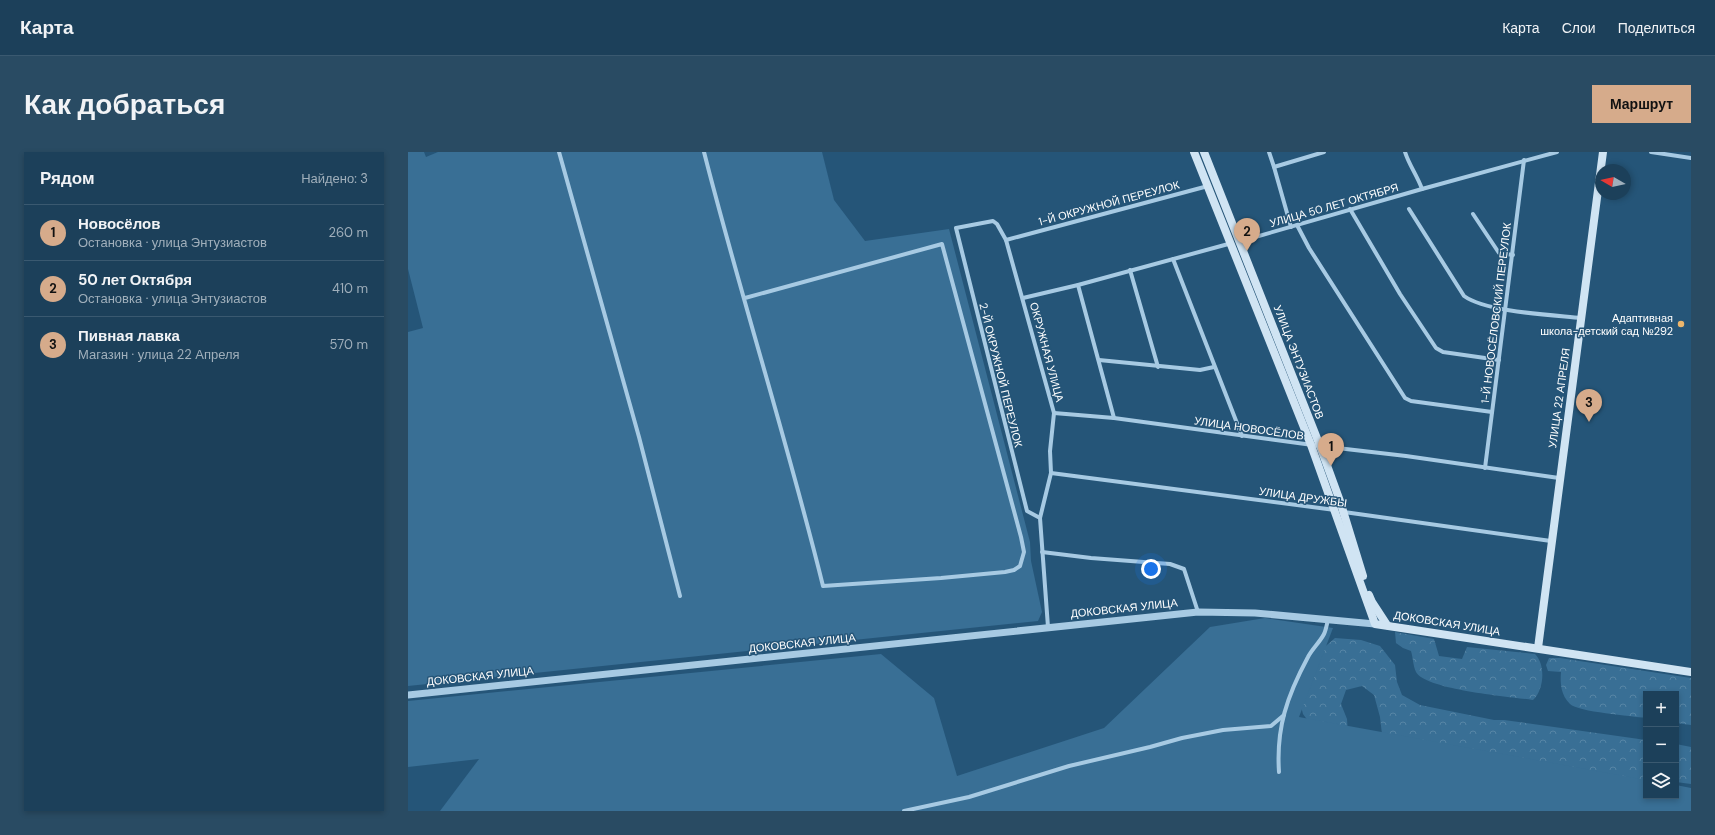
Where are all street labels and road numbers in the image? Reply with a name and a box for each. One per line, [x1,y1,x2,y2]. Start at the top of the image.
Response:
street label: 1-Й ОКРУЖНОЙ ПЕРЕУЛОК [1037,177,1182,229]
street label: УЛИЦА 50 ЛЕТ ОКТЯБРЯ [1268,180,1400,230]
street label: 1-Й НОВОСЁЛОВСКИЙ ПЕРЕУЛОК [1478,221,1514,404]
street label: 2-Й ОКРУЖНОЙ ПЕРЕУЛОК [976,301,1026,449]
street label: ОКРУЖНАЯ УЛИЦА [1027,301,1067,404]
street label: УЛИЦА ЭНТУЗИАСТОВ [1271,303,1327,421]
street label: УЛИЦА 22 АПРЕЛЯ [1545,347,1573,449]
street label: УЛИЦА НОВОСЁЛОВ [1193,413,1305,443]
street label: УЛИЦА ДРУЖБЫ [1258,484,1348,510]
street label: ДОКОВСКАЯ УЛИЦА [1070,595,1179,621]
street label: ДОКОВСКАЯ УЛИЦА [1393,608,1502,638]
street label: ДОКОВСКАЯ УЛИЦА [748,630,857,656]
street label: ДОКОВСКАЯ УЛИЦА [426,663,535,689]

